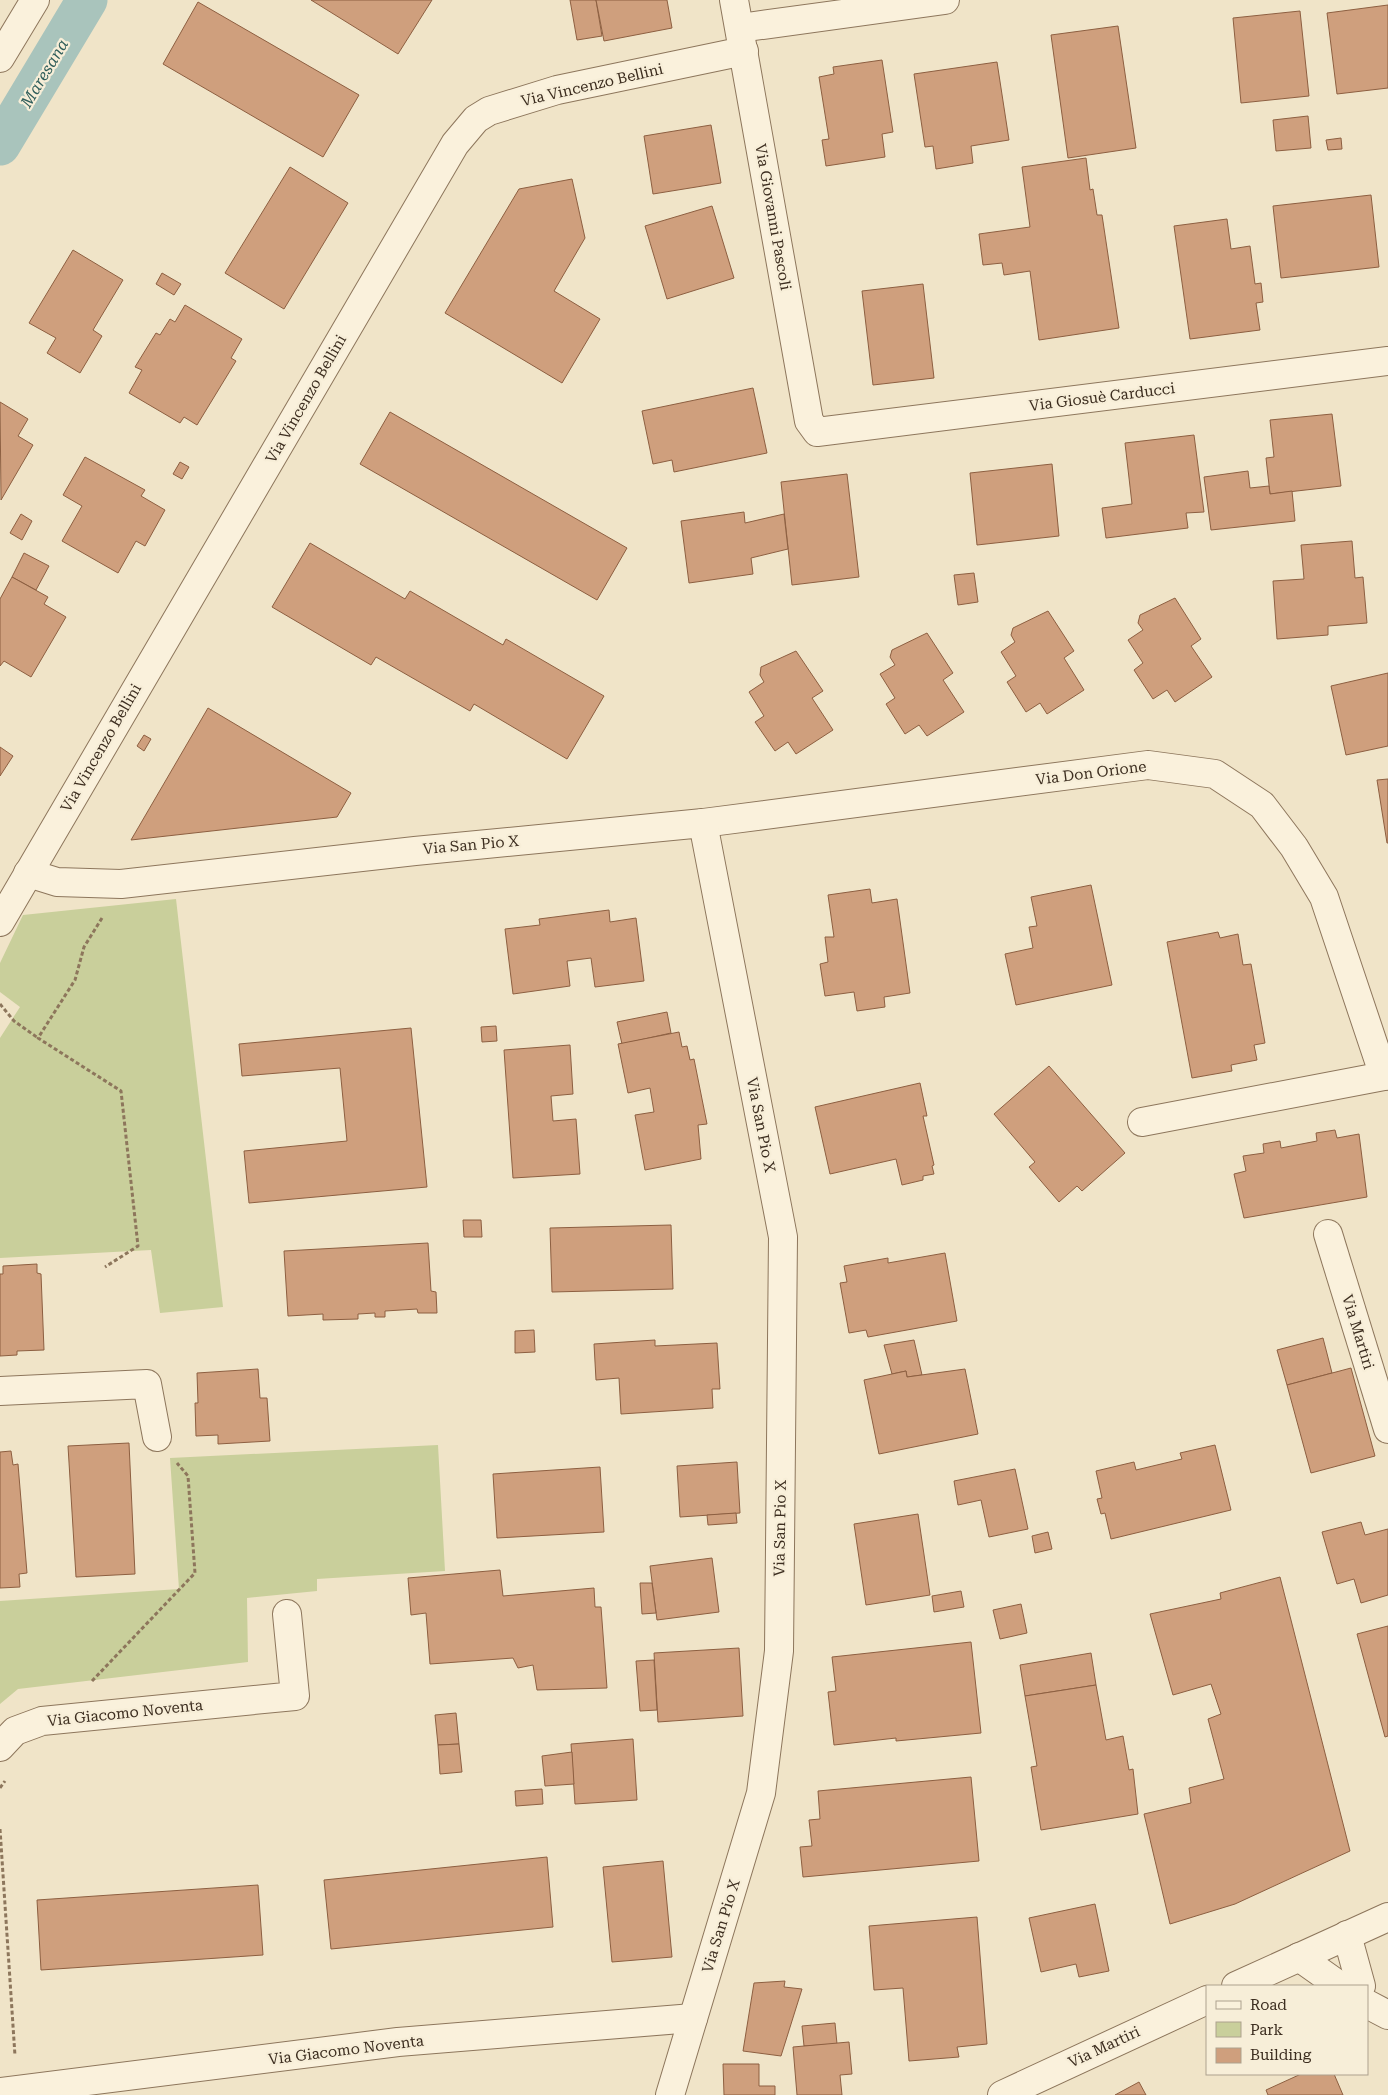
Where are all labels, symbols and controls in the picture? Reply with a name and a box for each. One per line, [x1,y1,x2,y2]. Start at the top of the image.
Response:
water label: Maresana [16,35,72,112]
street label: Via Vincenzo Bellini [519,60,665,110]
street label: Via Giovanni Pascoli [751,142,795,292]
street label: Via Vincenzo Bellini [262,331,350,466]
street label: Via Giosuè Carducci [1028,379,1176,415]
street label: Via Vincenzo Bellini [57,680,145,815]
street label: Via Don Orione [1035,757,1147,789]
street label: Via San Pio X [422,832,520,858]
street label: Via San Pio X [743,1076,779,1174]
street label: Via Martiri [1338,1292,1378,1372]
street label: Via San Pio X [770,1479,790,1577]
street label: Via Giacomo Noventa [46,1696,204,1730]
street label: Via San Pio X [698,1877,744,1975]
legend [1206,1985,1368,2075]
text: Road [1250,1996,1287,2014]
text: Park [1250,2021,1284,2039]
street label: Via Martiri [1065,2022,1143,2071]
street label: Via Giacomo Noventa [267,2032,425,2068]
text: Building [1250,2046,1312,2064]

